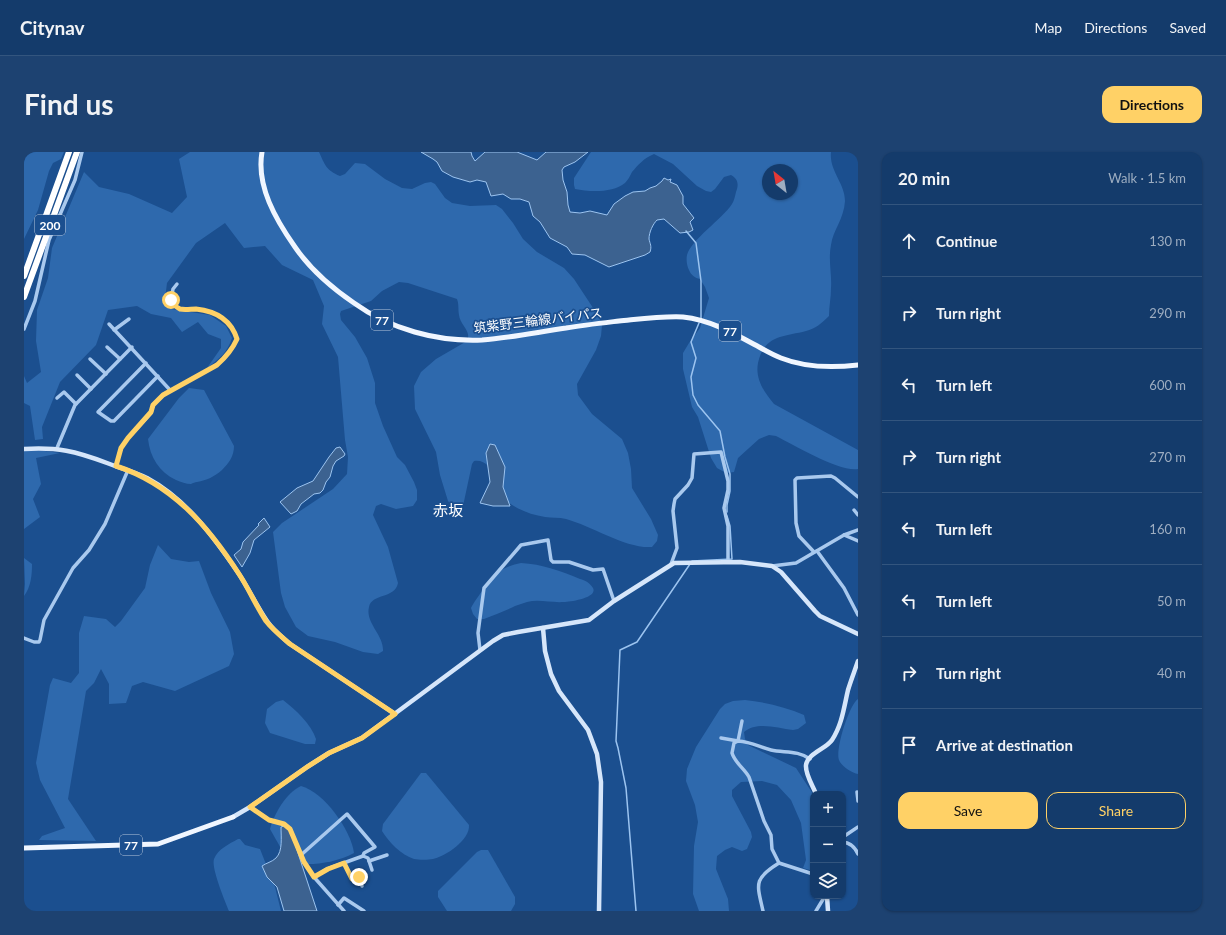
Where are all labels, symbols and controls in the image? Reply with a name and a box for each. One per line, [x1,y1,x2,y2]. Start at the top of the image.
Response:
text: Citynav [20,16,85,39]
text: Map [1035,19,1062,36]
text: Directions [1084,19,1147,36]
text: Saved [1169,19,1206,36]
button: Directions [1102,86,1202,123]
text: Find us [24,87,114,121]
north arrow [762,164,798,200]
text: 20 min [898,168,950,189]
text: Walk · 1.5 km [1108,170,1186,186]
road number: 200 [35,215,65,235]
icon: ahead [898,230,920,252]
text: Continue [936,232,997,250]
text: 130 m [1149,233,1186,249]
route start [162,291,180,309]
icon: right [898,302,920,324]
street label: 筑紫野三輪線バイパス [473,304,603,336]
text: Turn right [936,304,1001,322]
text: 290 m [1149,305,1186,321]
road number: 77 [371,310,393,330]
road number: 77 [719,321,741,341]
icon: left [898,374,920,396]
text: Turn left [936,376,992,394]
text: 600 m [1149,377,1186,393]
icon: right [898,446,920,468]
text: Turn right [936,448,1001,466]
text: 270 m [1149,449,1186,465]
district label: 赤坂 [433,501,463,519]
icon: left [898,518,920,540]
text: Turn left [936,520,992,538]
text: 160 m [1149,521,1186,537]
icon: left [898,590,920,612]
text: Turn left [936,592,992,610]
text: 50 m [1157,593,1186,609]
icon: right [898,662,920,684]
text: Turn right [936,664,1001,682]
text: 40 m [1157,665,1186,681]
icon: arrive [898,734,920,756]
text: Arrive at destination [936,736,1073,754]
map controls [810,791,846,899]
button: + [810,791,846,827]
button: Save [898,792,1038,829]
button: Share [1046,792,1186,829]
button: − [810,827,846,863]
road number: 77 [120,835,142,855]
button: layers [810,863,846,899]
route end [350,868,368,886]

